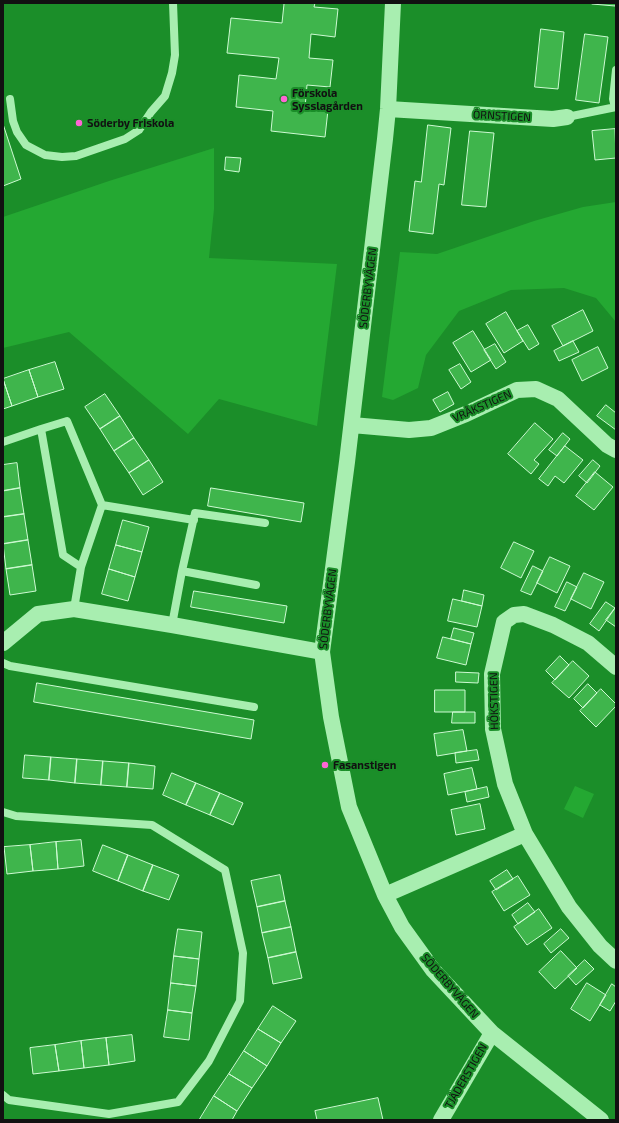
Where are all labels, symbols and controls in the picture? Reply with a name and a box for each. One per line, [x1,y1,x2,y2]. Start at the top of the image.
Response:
place label: Förskola Sysslagården [292,86,363,112]
marker: Förskola Sysslagården [279,94,289,104]
street label: ÖRNSTIGEN [473,108,531,124]
place label: Söderby Friskola [87,116,174,130]
marker: Söderby Friskola [74,118,84,128]
street label: SÖDERBYVÄGEN [357,247,379,329]
street label: VRÅKSTIGEN [450,387,514,425]
street label: SÖDERBYVÄGEN [317,568,339,650]
street label: HÖKSTIGEN [487,672,501,730]
place label: Fasanstigen [333,758,396,772]
marker: Fasanstigen [320,760,330,770]
street label: SÖDERBYVÄGEN [419,951,481,1021]
street label: TJÄDERSTIGEN [442,1041,490,1111]

